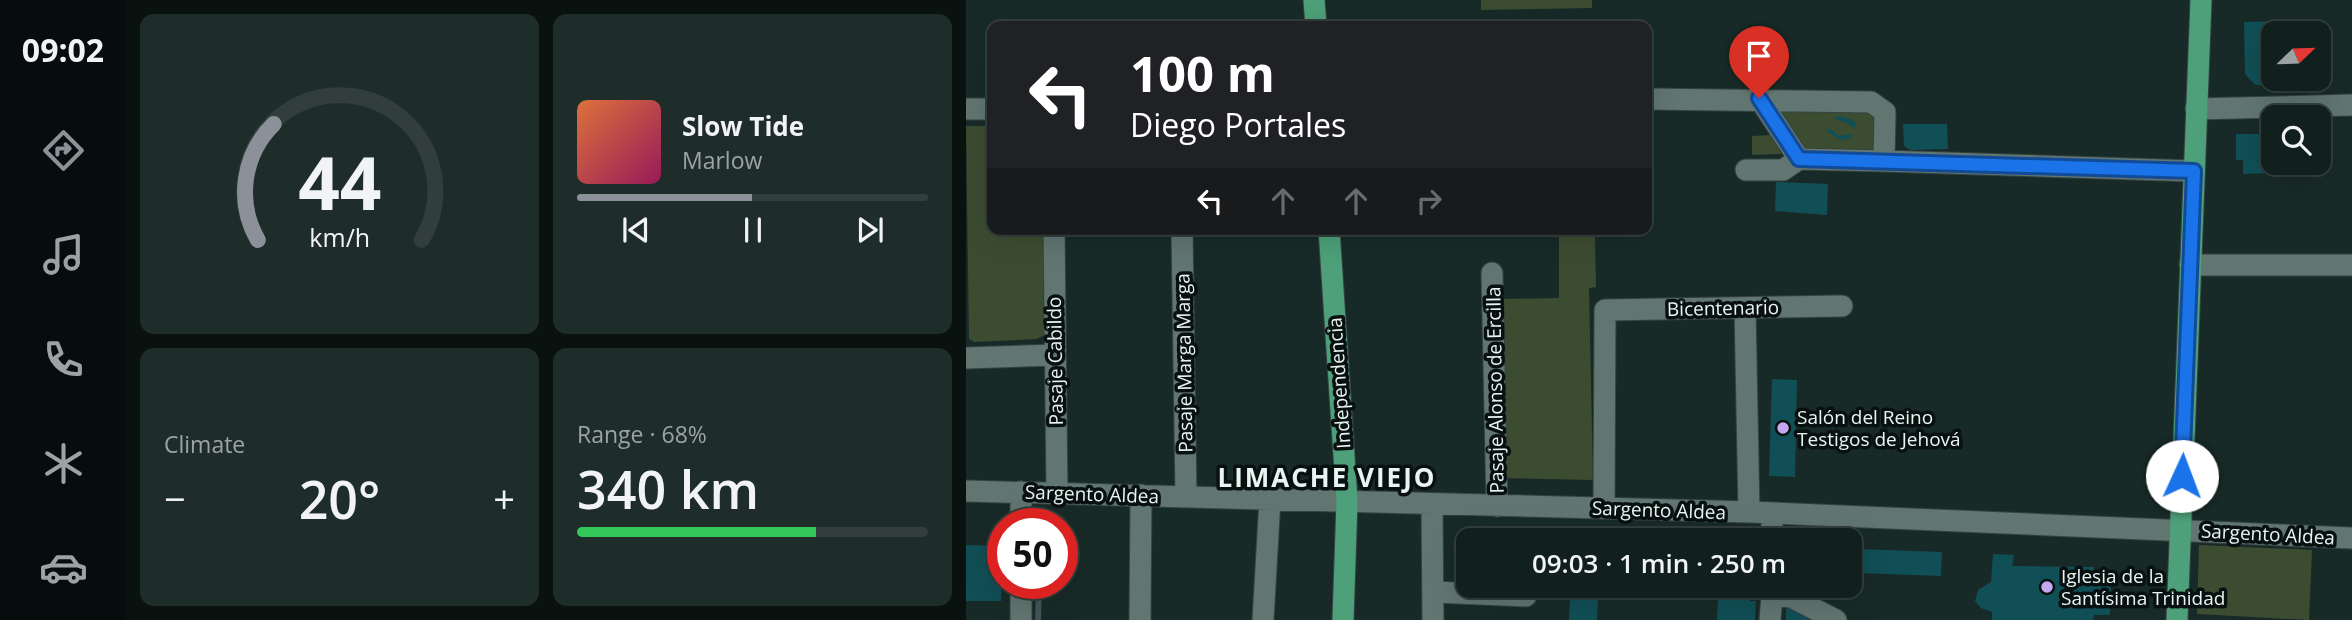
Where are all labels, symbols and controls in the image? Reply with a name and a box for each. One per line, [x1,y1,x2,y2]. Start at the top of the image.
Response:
north arrow [2261,21,2331,91]
map controls [2261,21,2331,175]
pin [1729,26,1789,98]
text: 09:02 [22,28,104,71]
icon: arrive [1740,37,1778,75]
text: 100 m [1130,40,1275,106]
icon: left [1015,49,1106,140]
text: Diego Portales [1130,103,1346,146]
button: search [2261,105,2331,175]
text: Slow Tide [682,108,804,144]
icon: directions [39,126,88,175]
text: 44 [298,133,381,232]
text: Marlow [682,144,762,176]
icon: left [1191,182,1229,220]
icon: ahead [1264,182,1302,220]
icon: ahead [1337,182,1375,220]
icon: right [1410,182,1448,220]
icon: previous [617,211,655,249]
icon: pause [734,211,772,249]
icon: next [851,211,889,249]
text: km/h [309,220,370,254]
icon: music [39,230,88,279]
street label: Pasaje Marga Marga [1169,273,1199,453]
street label: Pasaje Alonso de Ercilla [1480,286,1510,494]
street label: Bicentenario [1667,294,1779,322]
street label: Pasaje Cabildo [1041,296,1069,426]
street label: Independencia [1321,316,1357,450]
icon: phone [39,335,88,384]
place label: Salón del Reino Testigos de Jehová [1797,404,1961,452]
text: Range · 68% [577,418,707,450]
marker: Salón del Reino Testigos de Jehová [1775,420,1791,436]
text: Climate [164,428,245,460]
icon: climate [39,439,88,488]
position arrow [2145,439,2219,513]
text: 340 km [577,453,759,524]
district label: LIMACHE VIEJO [1218,459,1436,495]
text: 20° [299,463,380,534]
text: − [164,472,186,524]
text: + [493,472,515,524]
street label: Sargento Aldea [1024,479,1160,509]
street label: Sargento Aldea [1591,495,1727,525]
speed limit sign: 50 [987,508,1078,599]
street label: Sargento Aldea [2200,518,2336,550]
icon: car [39,543,88,592]
text: 09:03 · 1 min · 250 m [1532,545,1786,581]
place label: Iglesia de la Santísima Trinidad [2061,563,2225,611]
marker: Iglesia de la Santísima Trinidad [2039,579,2055,595]

